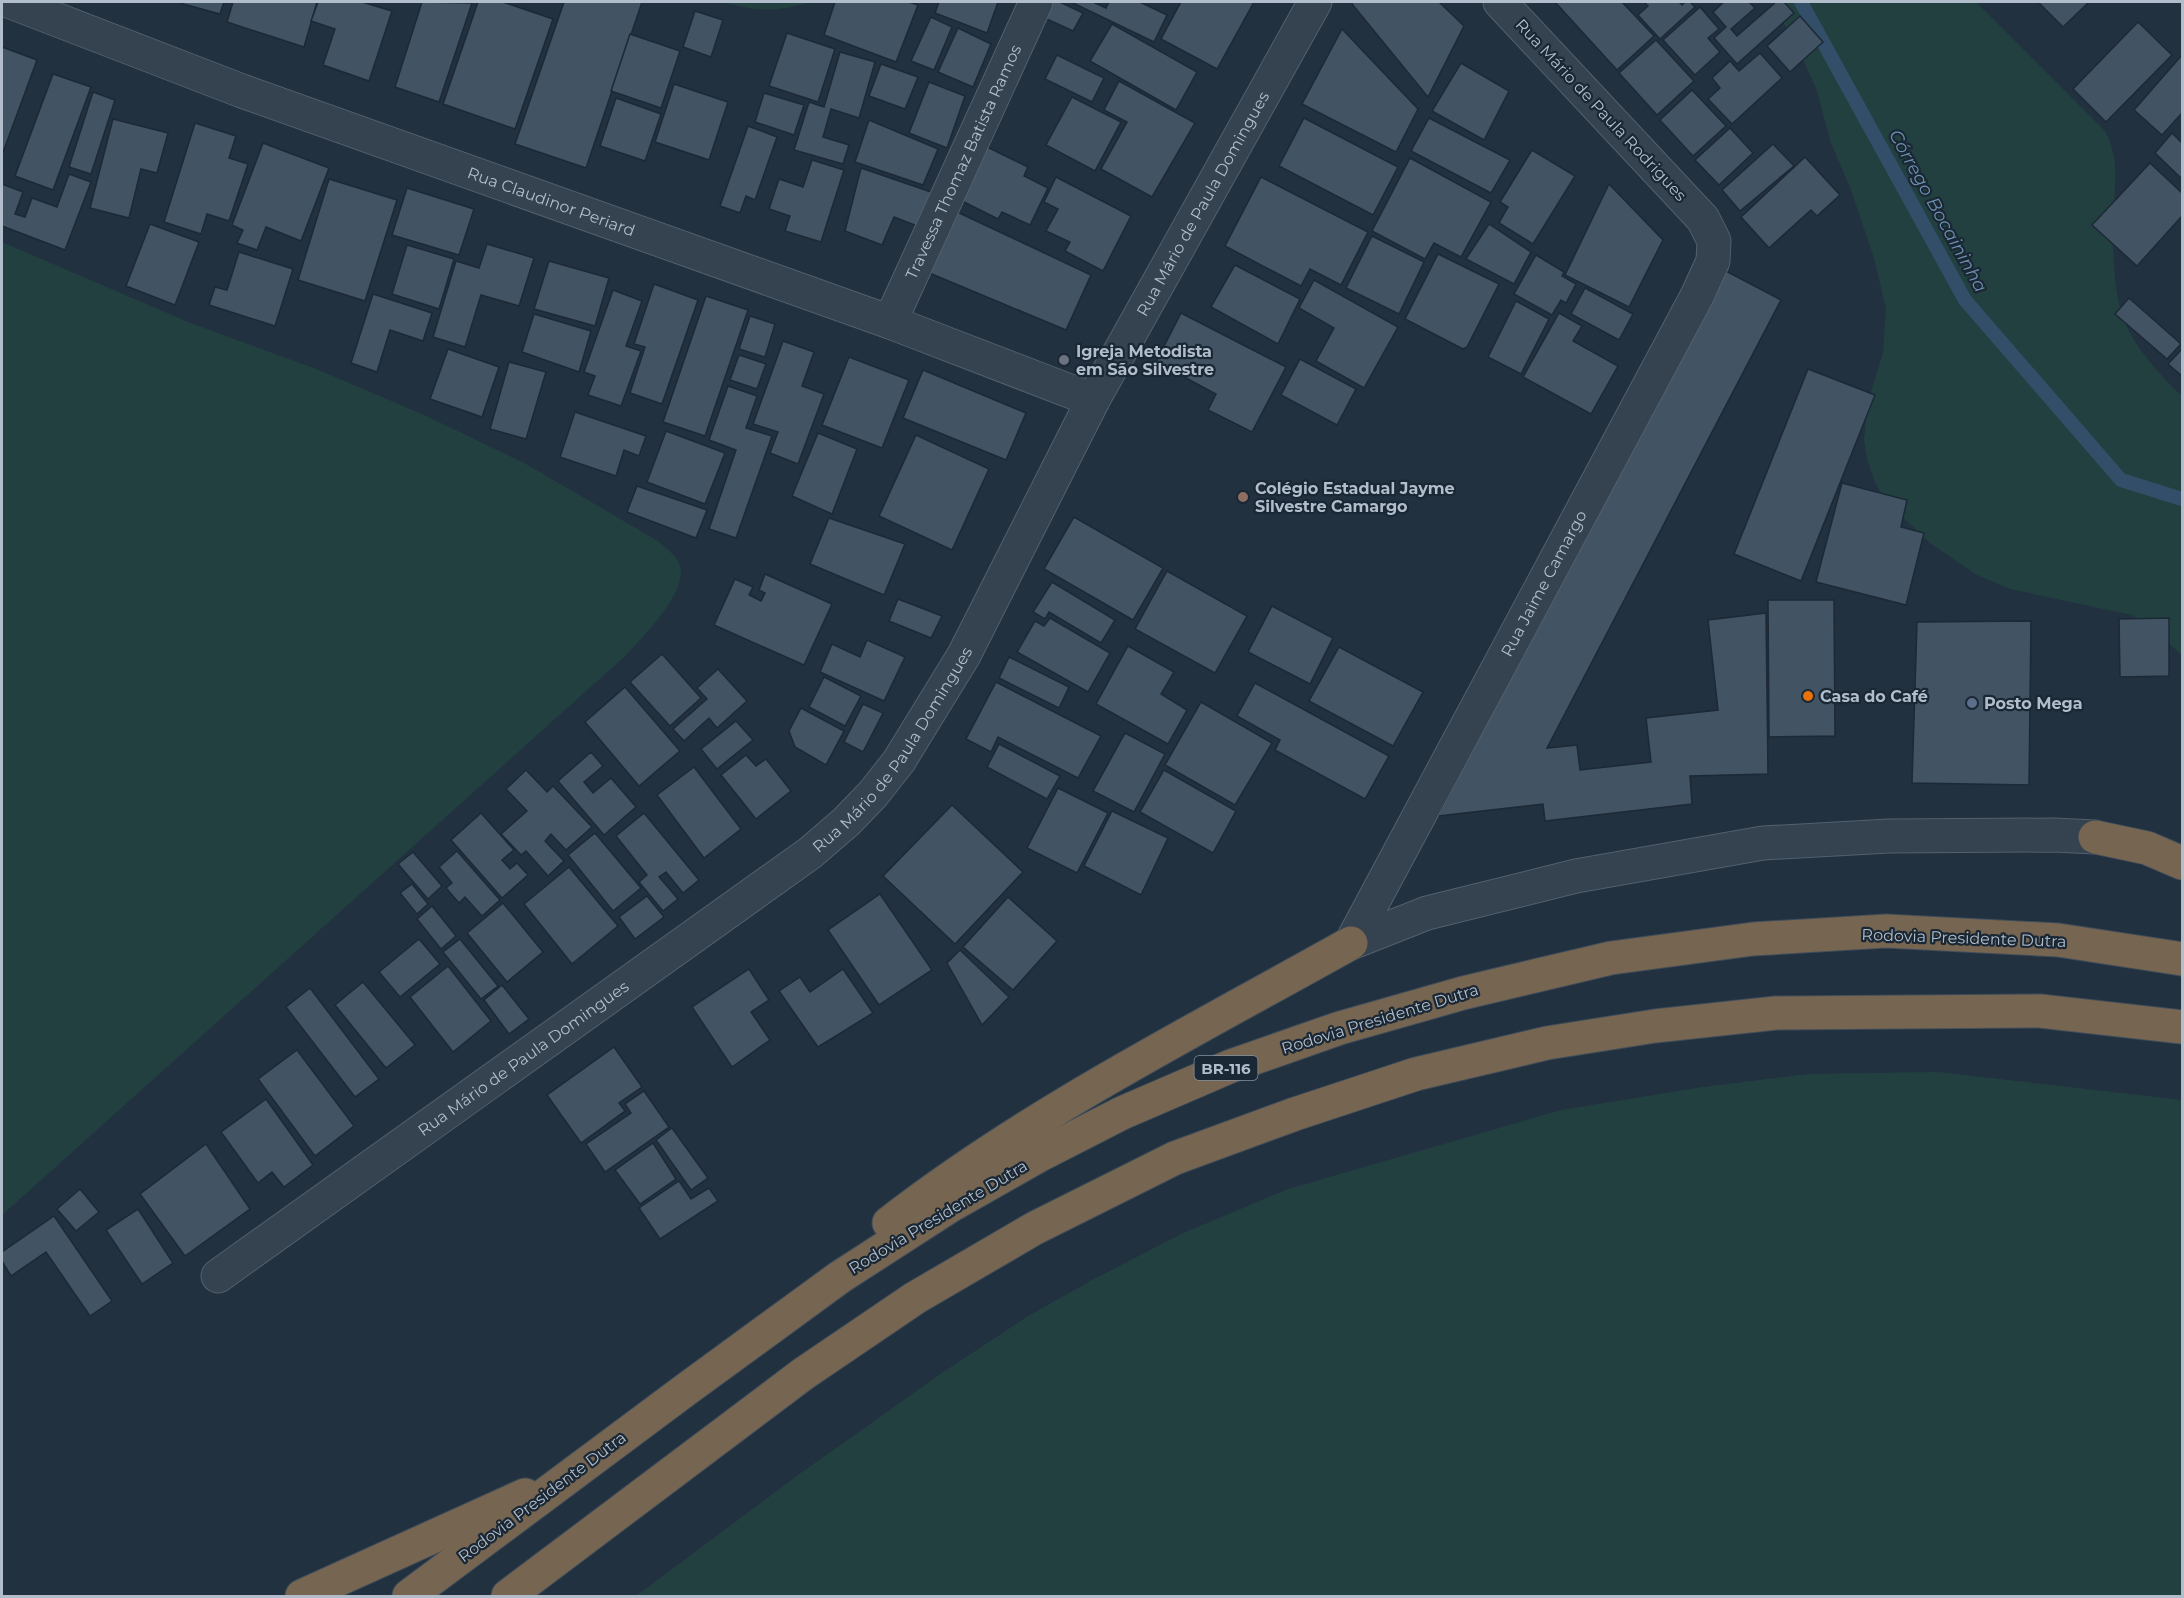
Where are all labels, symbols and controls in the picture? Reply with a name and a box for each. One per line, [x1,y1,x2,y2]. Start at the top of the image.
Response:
street label: Rua Mário de Paula Rodrigues [1512,15,1691,205]
street label: Travessa Thomaz Batista Ramos [901,41,1025,282]
street label: Rua Mário de Paula Domingues [1132,88,1273,319]
water label: Córrego Bocaininha [1884,126,1992,296]
street label: Rua Claudinor Periard [465,163,638,240]
place label: Igreja Metodista em São Silvestre [1076,342,1214,379]
marker: Igreja Metodista em São Silvestre [1057,353,1071,367]
place label: Colégio Estadual Jayme Silvestre Camargo [1255,479,1455,516]
marker: Colégio Estadual Jayme Silvestre Camargo [1236,490,1250,504]
street label: Rua Jaime Camargo [1497,507,1590,660]
street label: Rua Mário de Paula Domingues [809,644,976,856]
place label: Casa do Café [1820,687,1928,706]
marker: Casa do Café [1801,689,1815,703]
place label: Posto Mega [1984,694,2083,713]
marker: Posto Mega [1965,696,1979,710]
street label: Rodovia Presidente Dutra [1861,925,2067,951]
street label: Rua Mário de Paula Domingues [414,976,632,1140]
street label: Rodovia Presidente Dutra [1279,980,1481,1058]
road number: BR-116 [1194,1056,1258,1080]
street label: Rodovia Presidente Dutra [845,1156,1031,1278]
street label: Rodovia Presidente Dutra [454,1428,630,1566]

